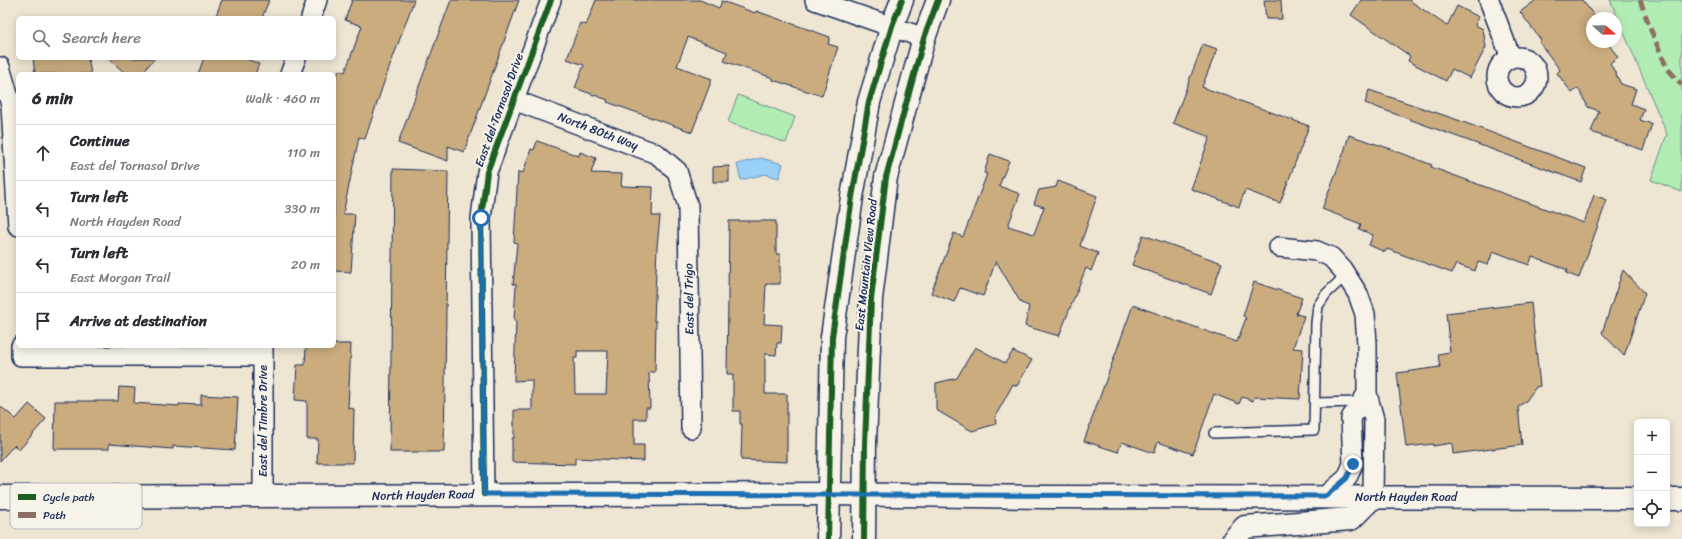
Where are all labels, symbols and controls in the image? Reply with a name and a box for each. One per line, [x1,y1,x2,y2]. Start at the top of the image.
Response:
north arrow [1586,12,1622,48]
search box [16,16,336,60]
text: Search here [62,25,141,51]
icon: search [30,27,52,49]
street label: East del Tornasol Drive [468,50,530,170]
text: 6 min [32,83,73,113]
text: Walk · 460 m [246,87,320,110]
street label: North 80th Way [554,106,642,157]
text: Continue [70,128,130,154]
text: 110 m [287,141,320,164]
icon: ahead [32,142,54,164]
text: East del Tornasol Drive [70,154,200,177]
text: Turn left [70,184,128,210]
street label: East Mountain View Road [848,196,884,332]
text: 330 m [284,197,320,220]
icon: left [32,198,54,220]
route start [472,209,490,227]
text: North Hayden Road [70,210,181,233]
text: Turn left [70,240,128,266]
text: 20 m [291,253,320,276]
icon: left [32,254,54,276]
street label: East del Trigo [677,263,701,335]
text: East Morgan Trail [70,266,170,289]
text: Arrive at destination [70,308,207,334]
icon: arrive [32,310,54,332]
street label: East del Timbre Drive [252,365,274,477]
map controls [1634,419,1670,527]
button: + [1634,419,1670,455]
route end [1344,455,1362,473]
button: − [1634,455,1670,491]
legend [10,483,142,529]
street label: North Hayden Road [372,483,476,507]
street label: North Hayden Road [1355,486,1459,508]
text: Cycle path [43,488,95,507]
button: locate [1634,491,1670,527]
text: Path [43,506,66,525]

